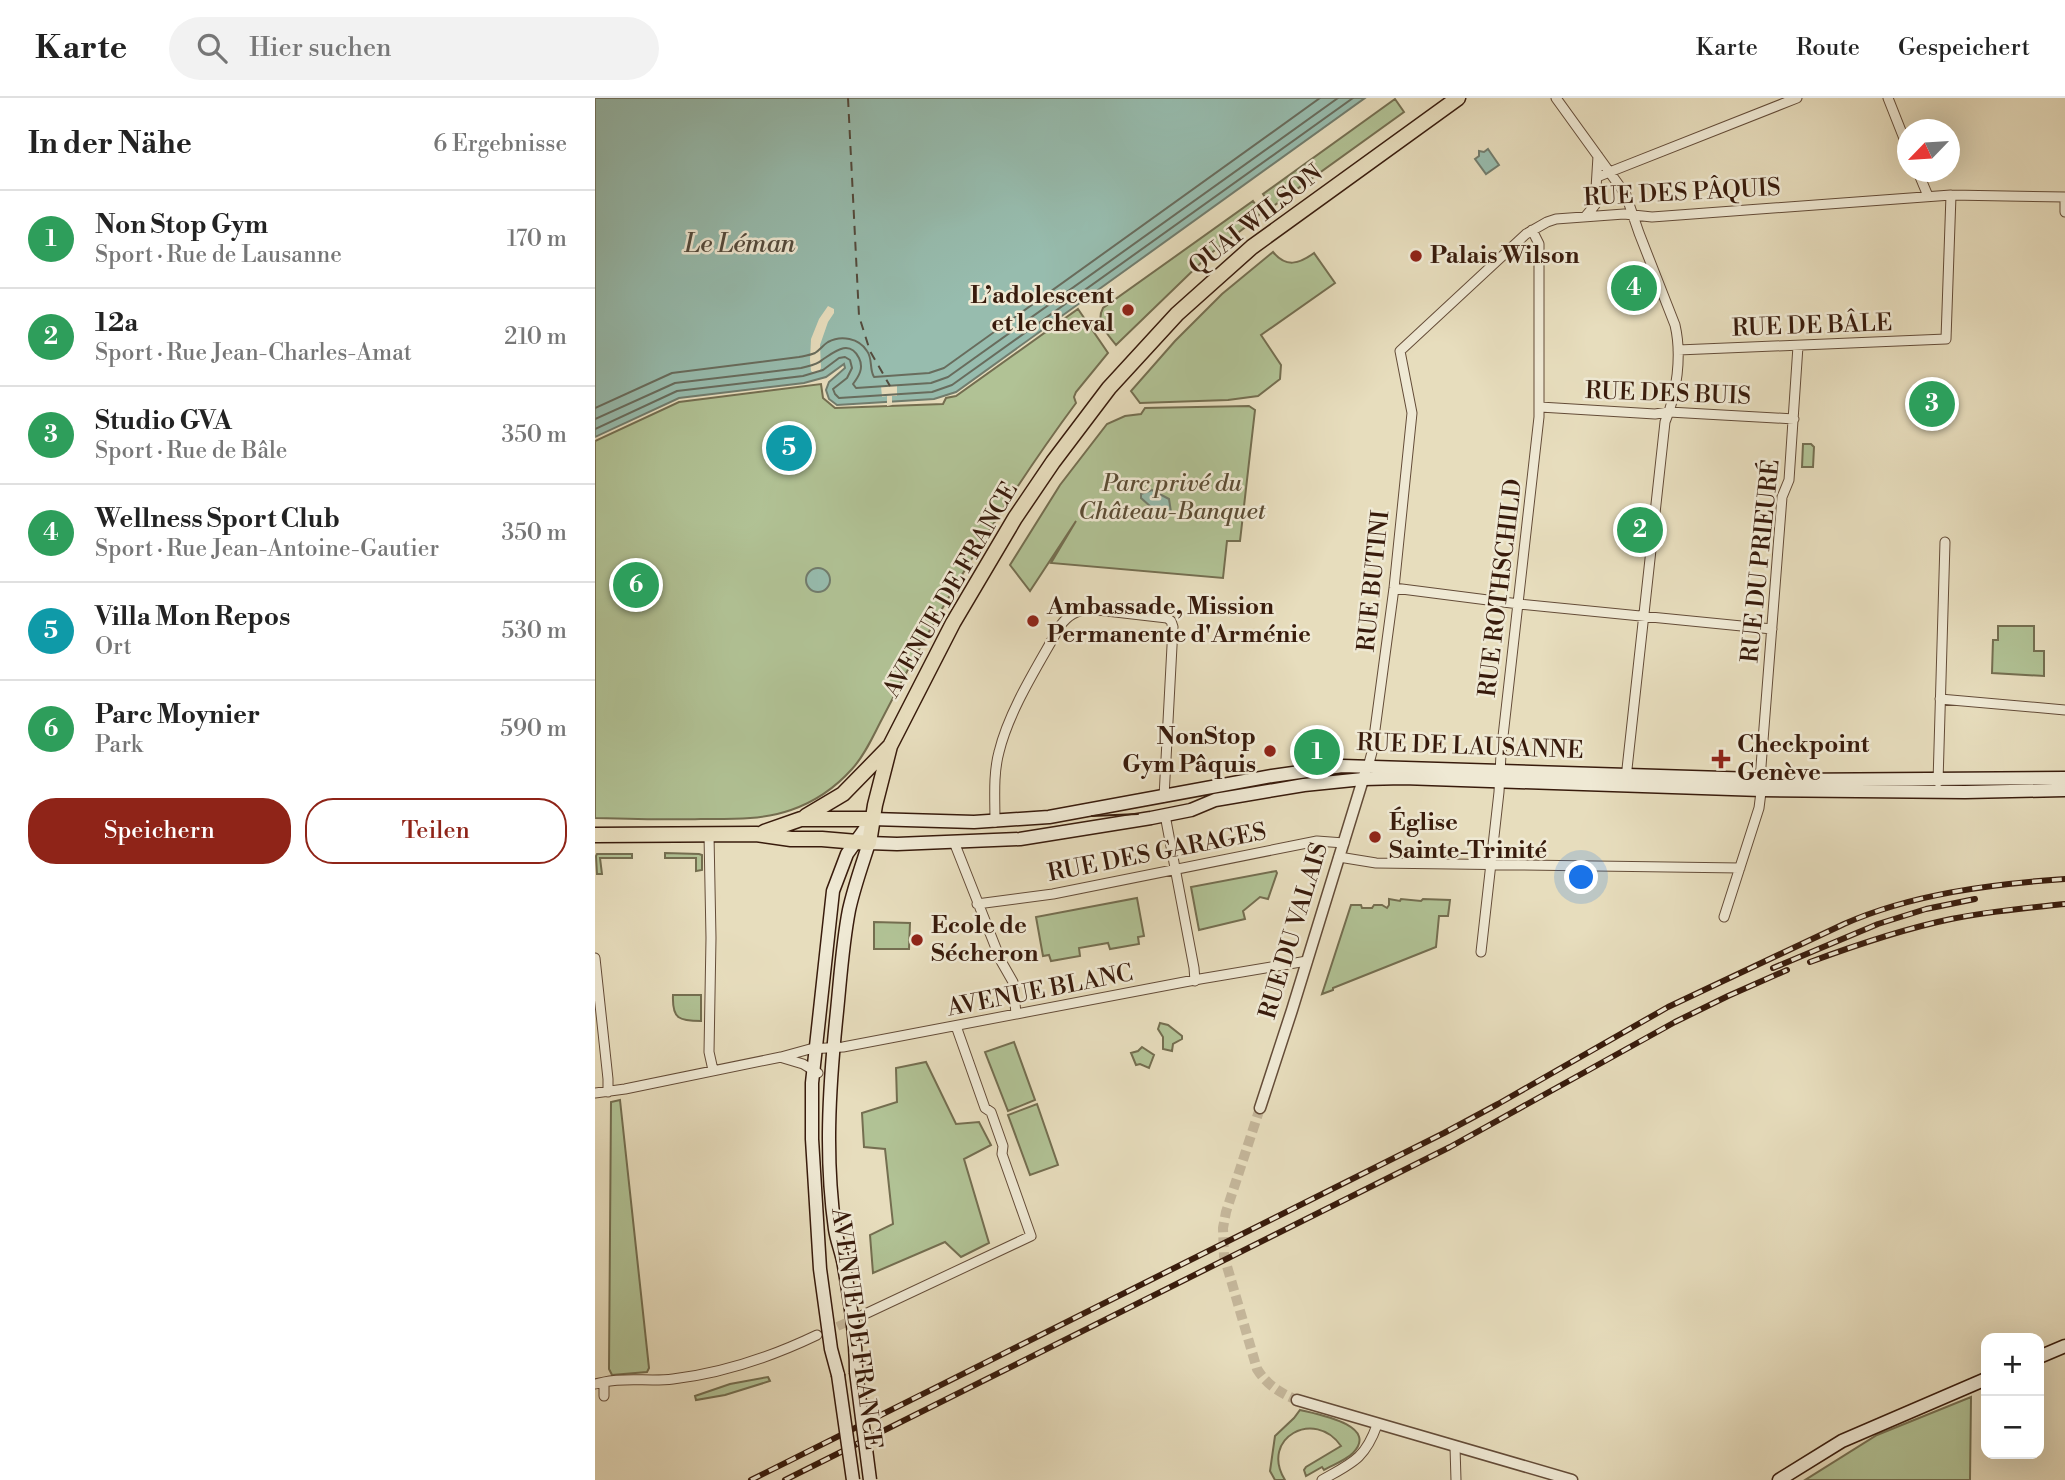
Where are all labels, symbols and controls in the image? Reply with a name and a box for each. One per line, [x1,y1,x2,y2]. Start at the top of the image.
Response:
search box [169,17,659,80]
text: Karte [35,28,127,69]
icon: search [193,29,231,67]
text: Hier suchen [249,32,392,64]
text: Karte [1696,33,1758,63]
text: Route [1796,33,1860,63]
text: Gespeichert [1898,33,2030,63]
north arrow [1897,119,1960,182]
text: In der Nähe [28,125,192,163]
text: 6 Ergebnisse [433,130,567,158]
street label: QUAI WILSON [1183,158,1329,282]
street label: RUE DES PÂQUIS [1583,172,1781,213]
text: Non Stop Gym [95,209,268,241]
text: 1 [45,225,57,253]
text: 170 m [507,225,567,253]
water label: Le Léman [684,228,796,260]
text: Sport · Rue de Lausanne [95,241,342,269]
place label: Palais Wilson [1430,241,1580,271]
marker: Palais Wilson [1408,248,1424,264]
pin: 4 [1611,262,1657,314]
place label: L’adolescent et le cheval [970,281,1114,339]
marker: L’adolescent et le cheval [1120,302,1136,318]
text: 12a [95,307,138,339]
street label: RUE DE BÂLE [1731,307,1893,344]
text: 2 [44,323,58,351]
text: 210 m [504,323,567,351]
text: Sport · Rue Jean-Charles-Amat [95,339,412,367]
street label: RUE DES BUIS [1584,376,1752,412]
pin: 3 [1909,378,1955,430]
text: Studio GVA [95,405,232,437]
text: 3 [44,421,58,449]
text: 350 m [501,421,567,449]
pin: 5 [766,422,812,474]
text: Sport · Rue de Bâle [95,437,287,465]
street label: RUE DU PRIEURÉ [1734,457,1787,664]
park label: Parc privé du Château-Banquet [1078,469,1267,527]
street label: AVENUE DE FRANCE [877,477,1025,704]
street label: RUE ROTHSCHILD [1473,477,1529,699]
text: Wellness Sport Club [95,503,340,535]
pin: 2 [1617,504,1663,556]
street label: RUE BUTINI [1352,509,1396,653]
text: 4 [43,519,59,547]
text: 350 m [501,519,567,547]
text: Sport · Rue Jean-Antoine-Gautier [95,535,439,563]
pin: 6 [613,559,659,611]
place label: Ambassade, Mission Permanente d'Arménie [1046,592,1311,650]
text: Villa Mon Repos [95,601,290,633]
marker: Ambassade, Mission Permanente d'Arménie [1025,613,1041,629]
text: 5 [44,617,58,645]
text: 530 m [501,617,567,645]
text: Ort [95,633,132,661]
text: Parc Moynier [95,699,260,731]
text: 6 [44,715,58,743]
text: 590 m [500,715,567,743]
place label: NonStop Gym Pâquis [1122,722,1256,780]
pin: 1 [1294,726,1340,778]
street label: RUE DE LAUSANNE [1356,728,1584,766]
place label: Checkpoint Genève [1737,730,1870,788]
text: Park [95,731,143,759]
marker: NonStop Gym Pâquis [1262,743,1278,759]
marker: Checkpoint Genève [1711,749,1731,769]
button: Speichern [28,798,291,864]
button: Teilen [305,798,567,864]
place label: Église Sainte-Trinité [1389,806,1547,866]
street label: RUE DES GARAGES [1045,817,1269,889]
marker: Église Sainte-Trinité [1367,829,1383,845]
street label: RUE DU VALAIS [1253,839,1335,1023]
your location [1564,860,1598,894]
place label: Ecole de Sécheron [931,911,1039,969]
marker: Ecole de Sécheron [909,932,925,948]
street label: AVENUE BLANC [944,958,1135,1024]
street label: AVENUE DE FRANCE [824,1205,888,1452]
map controls [1981,1333,2044,1459]
button: + [1981,1333,2044,1396]
button: − [1981,1396,2044,1459]

